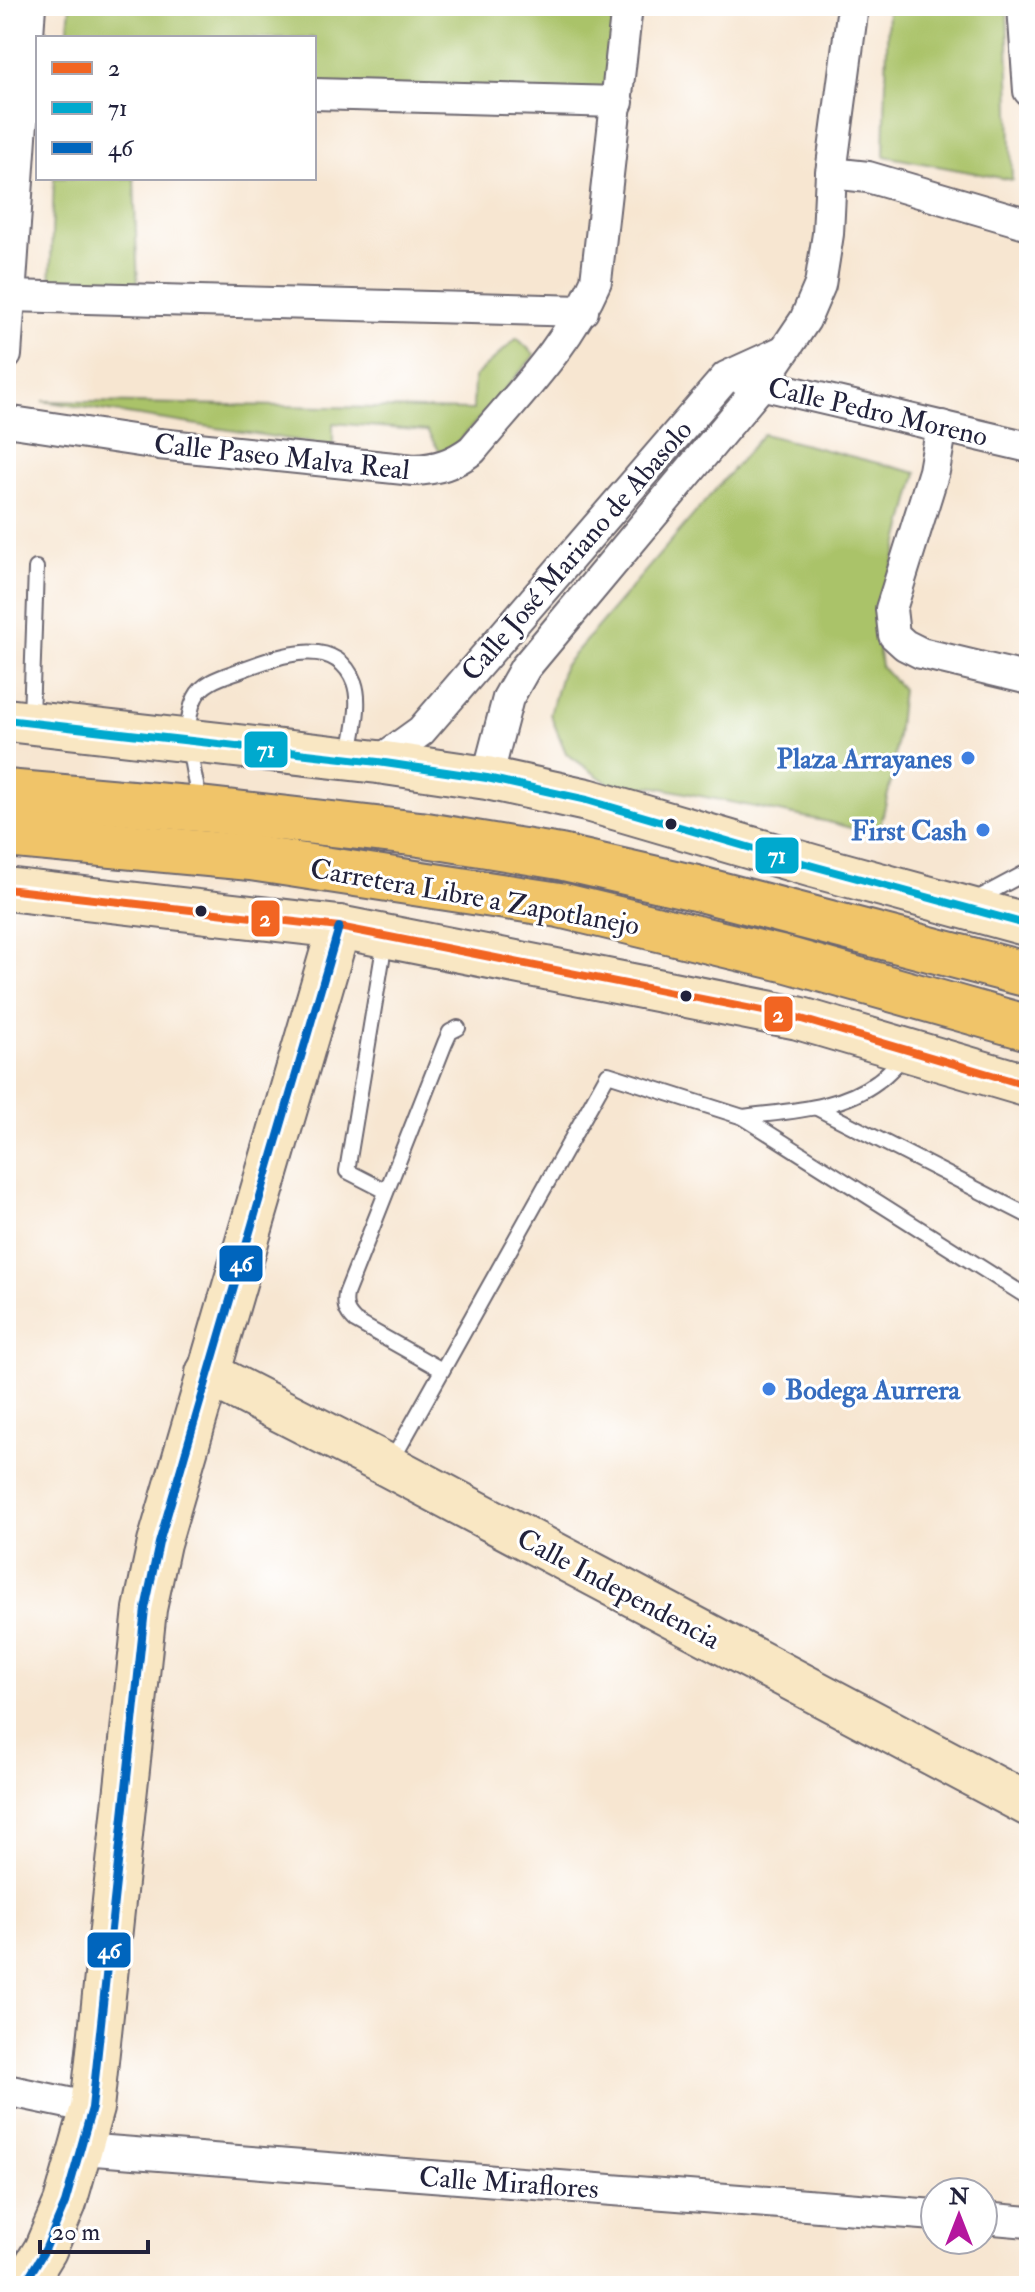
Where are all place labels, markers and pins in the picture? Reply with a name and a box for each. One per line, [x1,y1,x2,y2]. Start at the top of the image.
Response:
place label: Plaza Arrayanes [777,742,952,777]
marker: Plaza Arrayanes [959,749,977,767]
place label: First Cash [851,814,967,849]
unlabelled marker [663,816,679,832]
marker: First Cash [974,821,992,839]
unlabelled marker [193,903,209,919]
unlabelled marker [678,988,694,1004]
place label: Bodega Aurrera [785,1373,962,1408]
marker: Bodega Aurrera [760,1380,778,1398]

